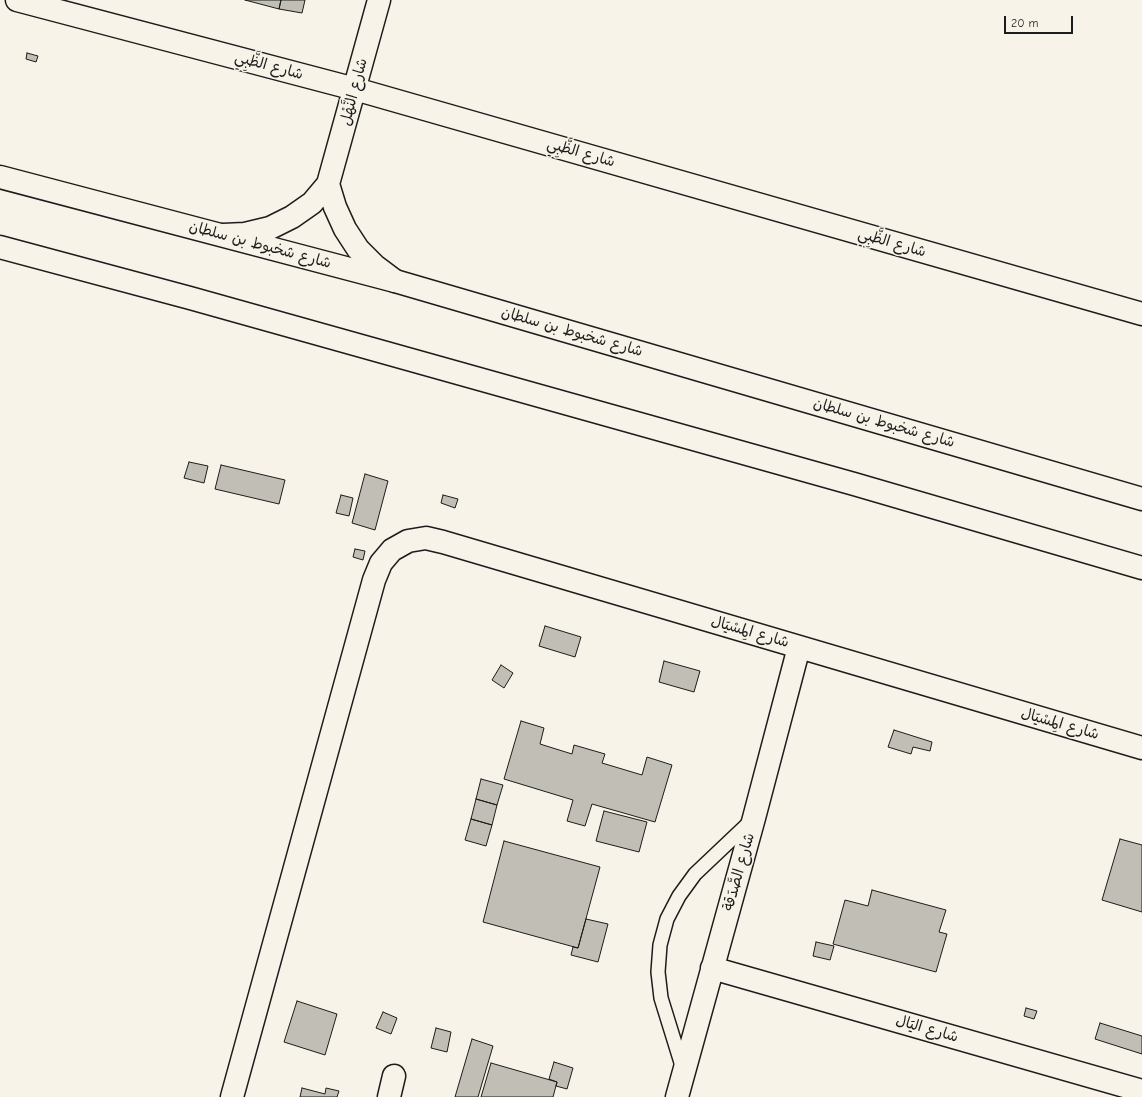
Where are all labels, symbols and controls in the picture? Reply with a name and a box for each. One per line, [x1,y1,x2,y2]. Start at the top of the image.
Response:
scale bar [1006,8,1075,34]
text: 20 m [1011,16,1039,30]
street label: شارع الظَّبِي [233,48,305,84]
street label: شارع النَّهْل [336,56,372,128]
street label: شارع الظَّبِي [545,135,617,171]
street label: شارع شخبوط بن سلطان [187,217,333,273]
street label: شارع الظَّبِي [856,225,928,261]
street label: شارع شخبوط بن سلطان [499,303,645,361]
street label: شارع شخبوط بن سلطان [811,394,957,452]
street label: شارع المِسْيَال [709,612,791,652]
street label: شارع المِسْيَال [1019,704,1101,744]
street label: شارع الصَّدَقة [719,831,759,913]
street label: شارع اليَال [894,1012,960,1046]

